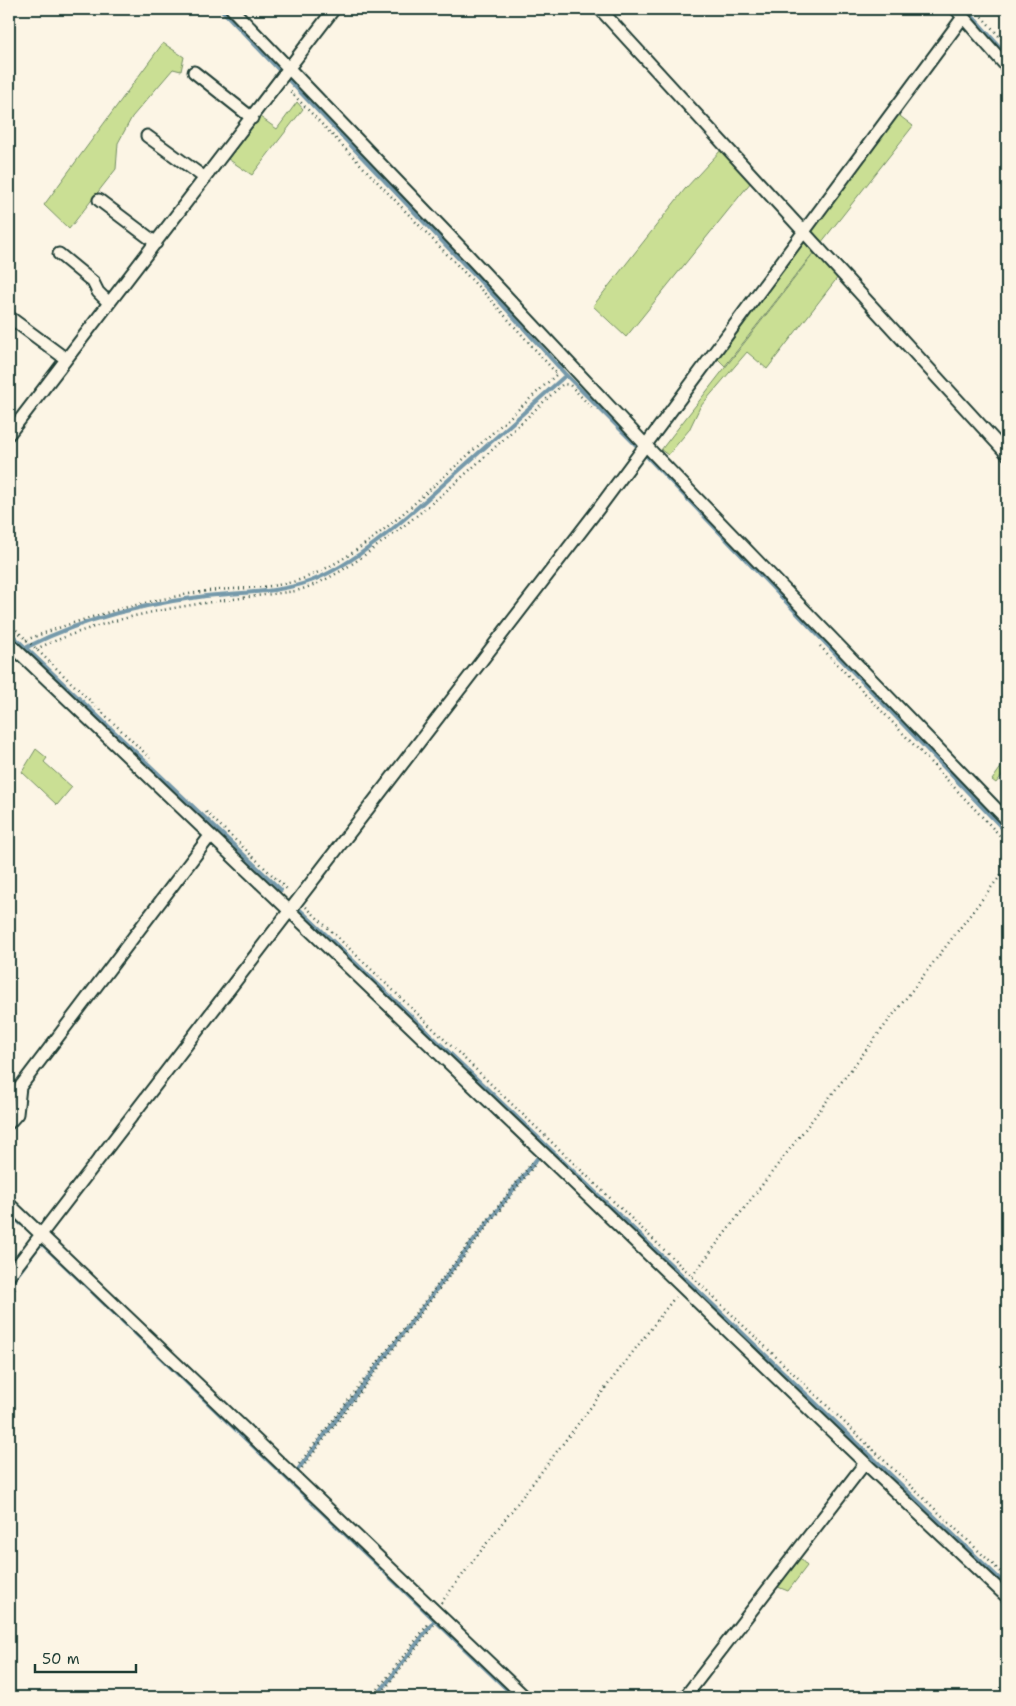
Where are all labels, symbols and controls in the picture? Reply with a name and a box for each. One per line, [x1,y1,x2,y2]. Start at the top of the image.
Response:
scale bar [35,1641,136,1673]
text: 50 m [42,1649,80,1669]

